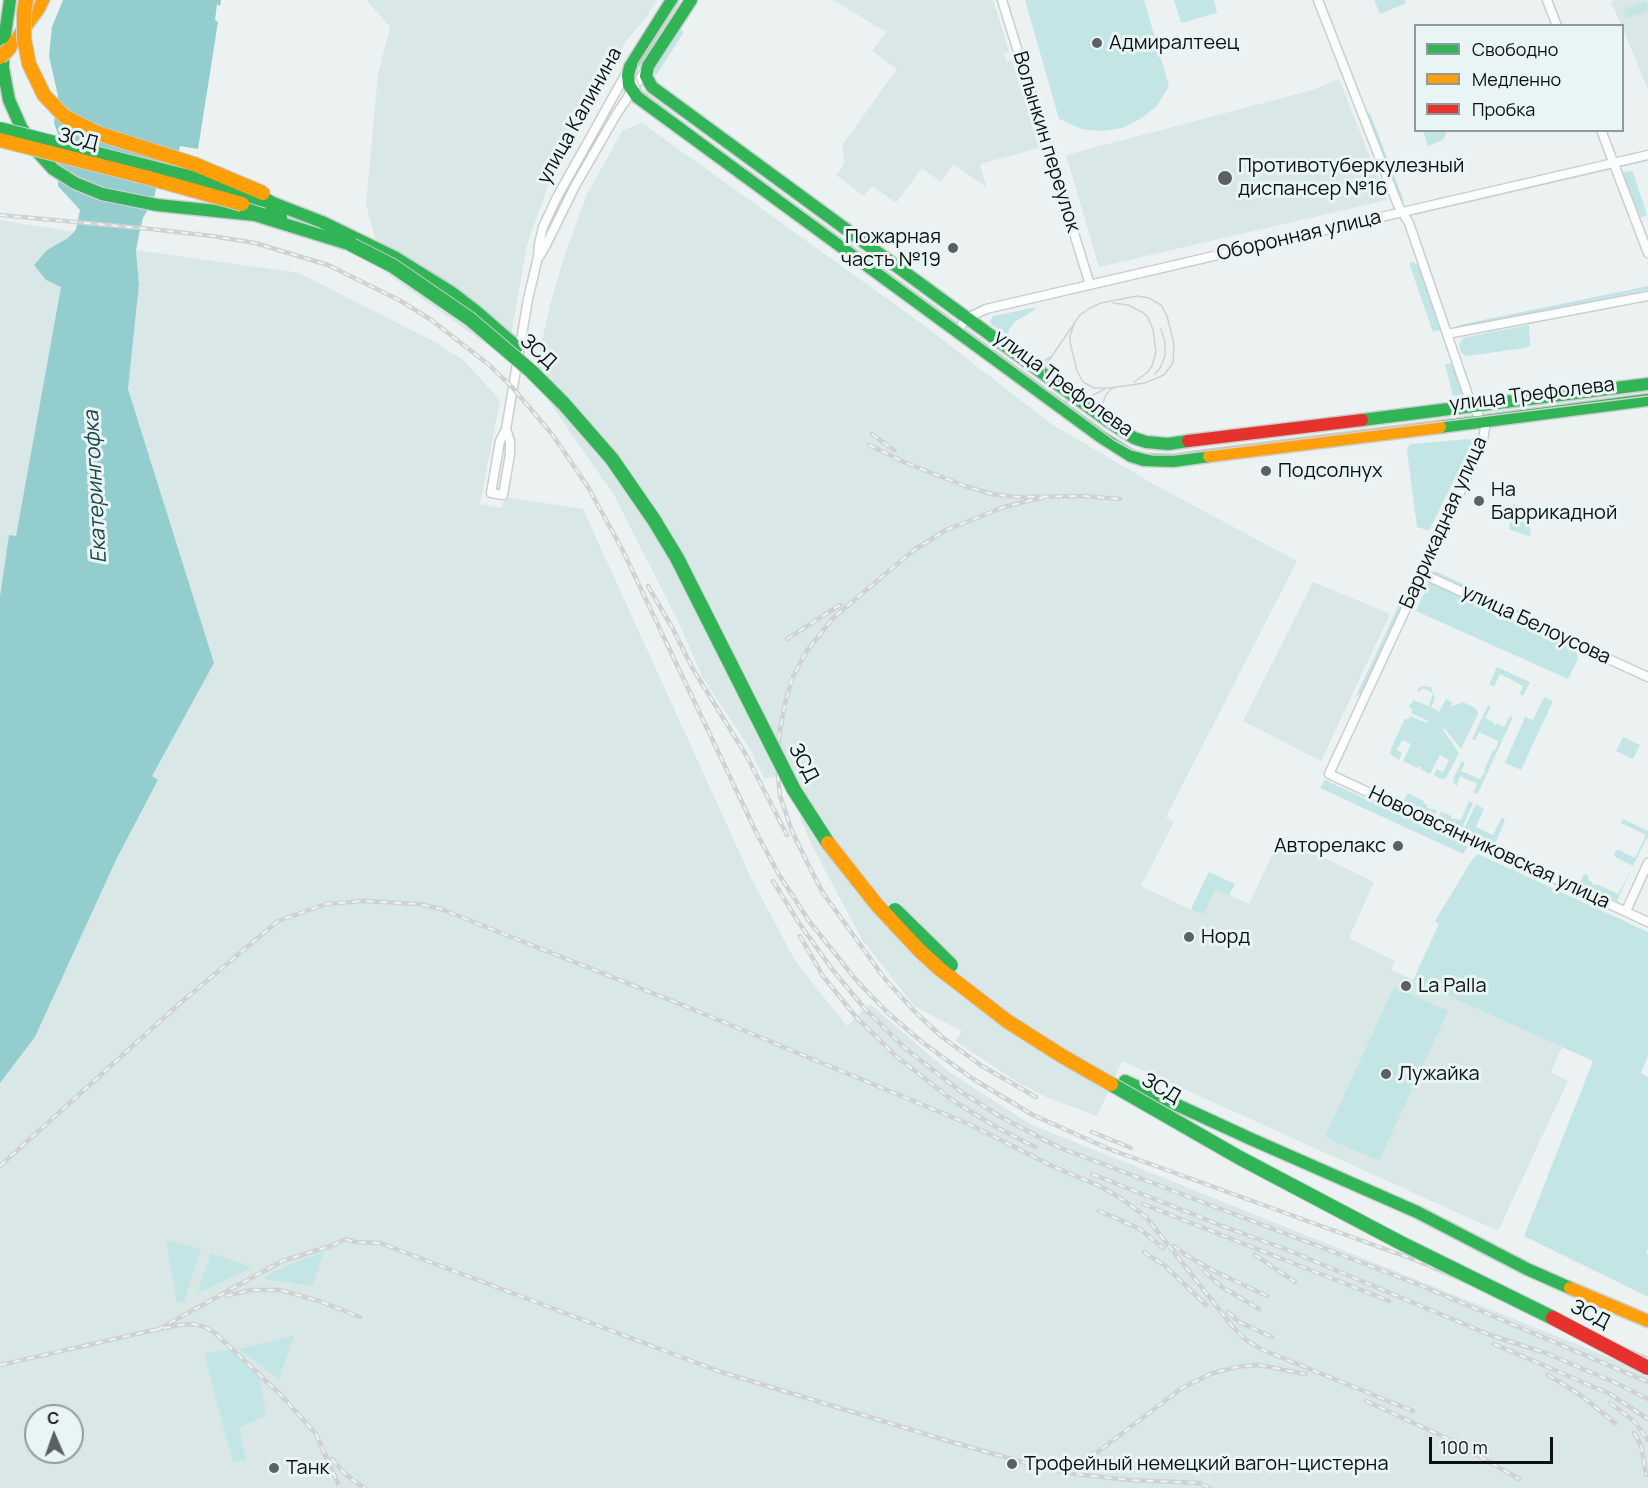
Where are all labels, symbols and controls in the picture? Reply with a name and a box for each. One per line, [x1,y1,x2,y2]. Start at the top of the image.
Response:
legend [1414,24,1624,132]
place label: Адмиралтеец [1109,31,1239,55]
marker: Адмиралтеец [1090,36,1104,50]
text: Свободно [1472,37,1558,61]
street label: улица Калинина [533,43,627,189]
street label: Волынкин переулок [1007,49,1085,235]
text: Медленно [1472,67,1561,91]
text: Пробка [1472,97,1535,121]
street label: ЗСД [55,123,101,157]
place label: Противотуберкулезный диспансер №16 [1238,154,1464,201]
marker: Противотуберкулезный диспансер №16 [1216,169,1234,187]
street label: Оборонная улица [1214,205,1384,267]
place label: Пожарная часть №19 [841,225,941,272]
marker: Пожарная часть №19 [946,241,960,255]
street label: улица Трефолева [989,325,1137,443]
street label: ЗСД [515,330,561,374]
street label: улица Трефолева [1448,373,1616,417]
water label: Екатерингофка [79,410,113,564]
street label: Баррикадная улица [1395,433,1493,613]
place label: Подсолнух [1278,459,1383,483]
marker: Подсолнух [1259,464,1273,478]
place label: На Баррикадной [1491,478,1617,525]
marker: На Баррикадной [1472,494,1486,508]
street label: улица Белоусова [1458,580,1614,670]
street label: ЗСД [783,739,823,787]
street label: Новоовсянниковская улица [1364,781,1614,915]
place label: Авторелакс [1274,834,1386,858]
marker: Авторелакс [1391,839,1405,853]
place label: Норд [1201,925,1250,949]
marker: Норд [1182,930,1196,944]
place label: La Palla [1418,974,1486,998]
marker: La Palla [1399,979,1413,993]
place label: Лужайка [1398,1062,1480,1086]
marker: Лужайка [1379,1067,1393,1081]
street label: ЗСД [1137,1068,1185,1110]
street label: ЗСД [1566,1295,1614,1335]
north arrow [24,1404,84,1464]
text: С [47,1407,60,1429]
scale bar [1432,1425,1556,1463]
text: 100 m [1440,1435,1488,1459]
place label: Трофейный немецкий вагон-цистерна [1024,1452,1389,1476]
place label: Танк [286,1456,329,1480]
marker: Трофейный немецкий вагон-цистерна [1005,1457,1019,1471]
marker: Танк [267,1461,281,1475]

